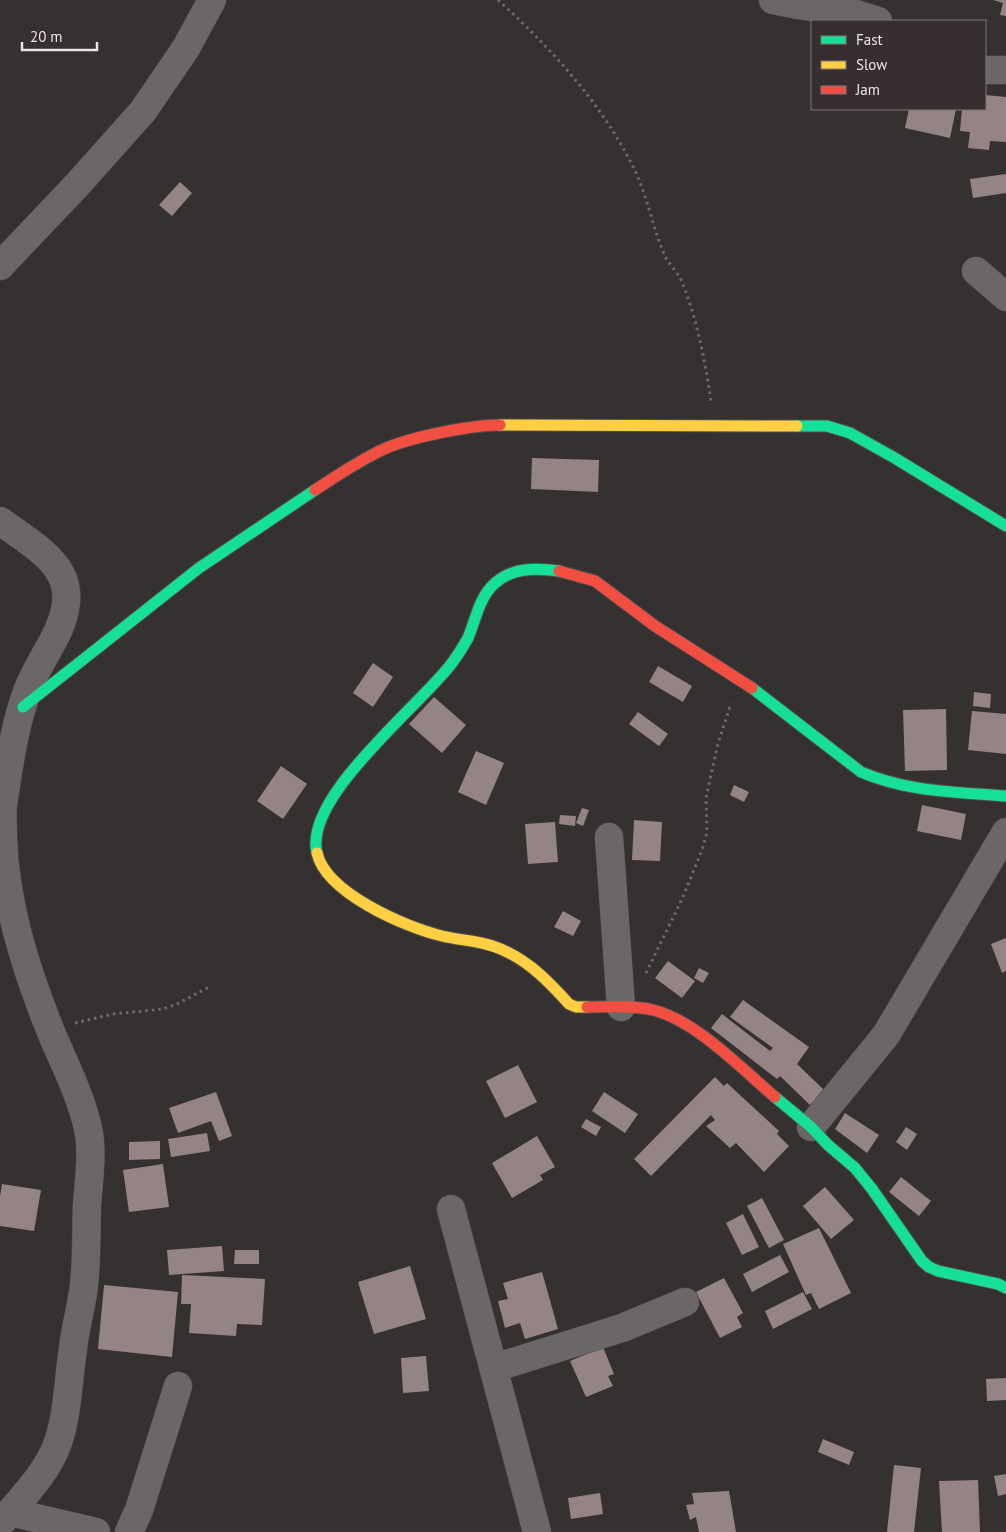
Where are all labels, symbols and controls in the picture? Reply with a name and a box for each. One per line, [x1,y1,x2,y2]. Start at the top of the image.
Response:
scale bar [22,20,98,52]
legend [811,20,986,110]
text: 20 m [30,27,63,46]
text: Fast [856,30,883,49]
text: Slow [856,55,887,74]
text: Jam [855,80,880,99]

